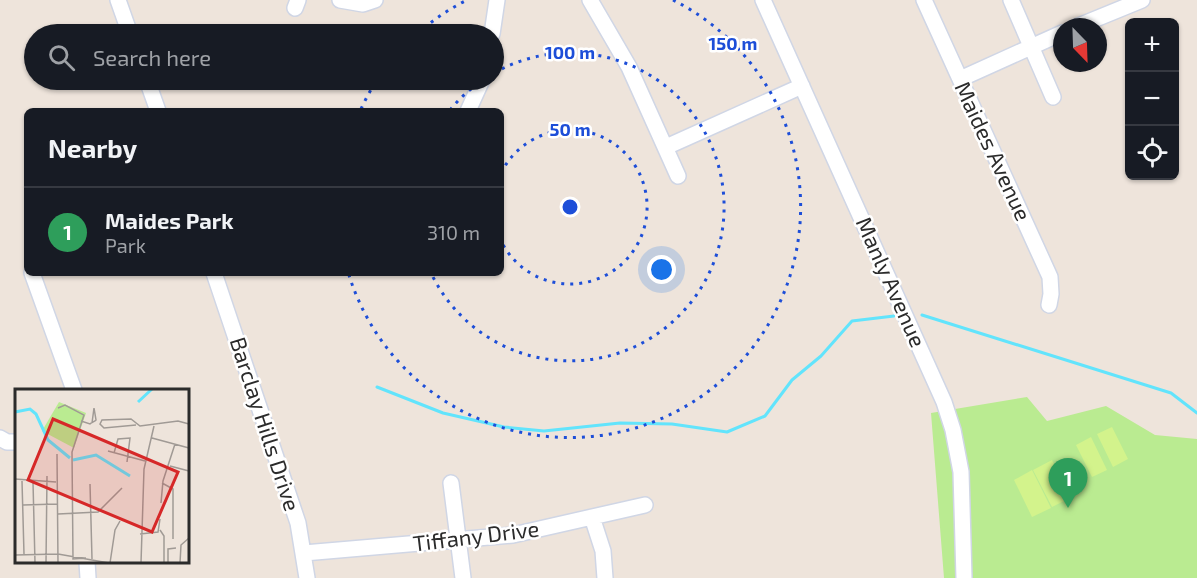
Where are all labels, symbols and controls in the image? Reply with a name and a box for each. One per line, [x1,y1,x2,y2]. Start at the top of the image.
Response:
north arrow [1053,18,1107,72]
map controls [1125,18,1179,180]
button: + [1125,18,1179,72]
search box [24,24,504,90]
text: 150 m [709,32,757,54]
icon: search [45,41,78,74]
text: 100 m [545,41,595,63]
text: Search here [93,44,211,70]
button: − [1125,72,1179,126]
street label: Maides Avenue [950,77,1037,224]
text: 50 m [549,118,591,140]
button: locate [1125,126,1179,180]
text: Nearby [48,132,137,163]
centre of rings [560,197,580,217]
text: Maides Park [105,207,233,233]
street label: Manly Avenue [852,213,932,351]
text: 1 [63,220,72,244]
text: 310 m [427,220,480,244]
text: Park [105,233,146,257]
your location [647,255,676,284]
street label: Barclay Hills Drive [226,333,306,514]
inset map [15,389,189,563]
pin: 1 [1048,458,1088,508]
street label: Tiffany Drive [411,514,541,556]

